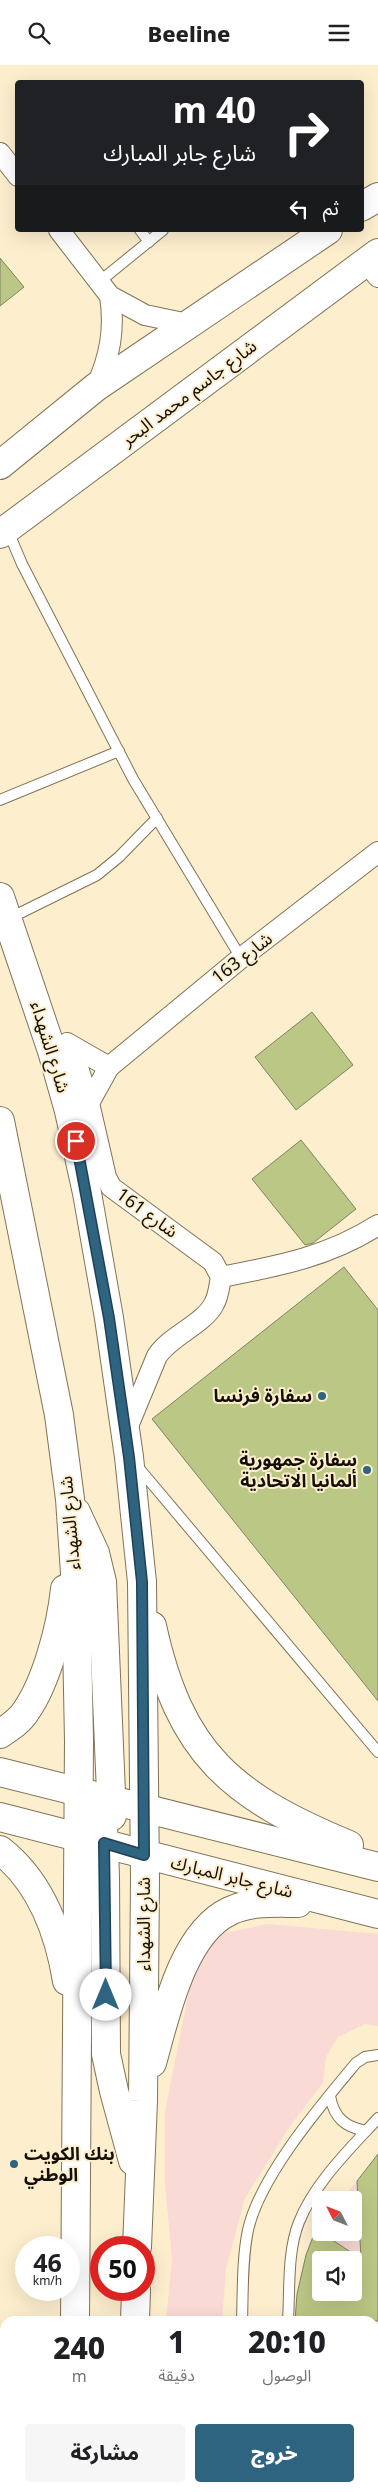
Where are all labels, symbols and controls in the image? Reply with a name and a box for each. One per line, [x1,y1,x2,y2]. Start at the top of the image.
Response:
text: Beeline [148,18,230,48]
icon: search [25,19,53,47]
icon: menu [325,19,353,47]
text: 40 m [173,86,256,133]
icon: right [274,100,339,165]
text: شارع جابر المبارك [103,137,256,167]
icon: left [285,195,313,223]
text: ثم [323,195,339,221]
street label: شارع جاسم محمد البحر [115,333,263,454]
street label: شارع 163 [206,926,278,991]
street label: شارع الشهداء [23,998,76,1096]
pin [55,1120,97,1162]
icon: arrive [62,1127,90,1155]
street label: شارع 161 [110,1182,183,1245]
place label: سفارة فرنسا [213,1383,312,1407]
marker: سفارة فرنسا [316,1390,328,1402]
place label: سفارة جمهورية ألمانيا الاتحادية [239,1447,357,1492]
marker: سفارة جمهورية ألمانيا الاتحادية [361,1464,373,1476]
street label: شارع الشهداء [53,1475,88,1571]
street label: شارع جابر المبارك [168,1849,296,1906]
street label: شارع الشهداء [131,1877,158,1971]
position arrow [79,1968,131,2020]
place label: بنك الكويت الوطني [24,2141,115,2189]
marker: بنك الكويت الوطني [8,2158,20,2170]
north arrow [312,2191,362,2241]
map controls [312,2191,362,2301]
speed limit sign: 50 [90,2236,155,2301]
text: 46 [33,2245,62,2279]
button: sound [312,2251,362,2301]
text: km/h [33,2272,62,2289]
text: 1 [168,2321,185,2362]
text: 20:10 [248,2321,326,2362]
text: 240 [53,2327,105,2368]
text: دقيقة [158,2364,195,2386]
text: الوصول [263,2364,311,2386]
text: m [72,2365,87,2387]
button: مشاركة [25,2424,185,2482]
button: خروج [195,2424,354,2482]

